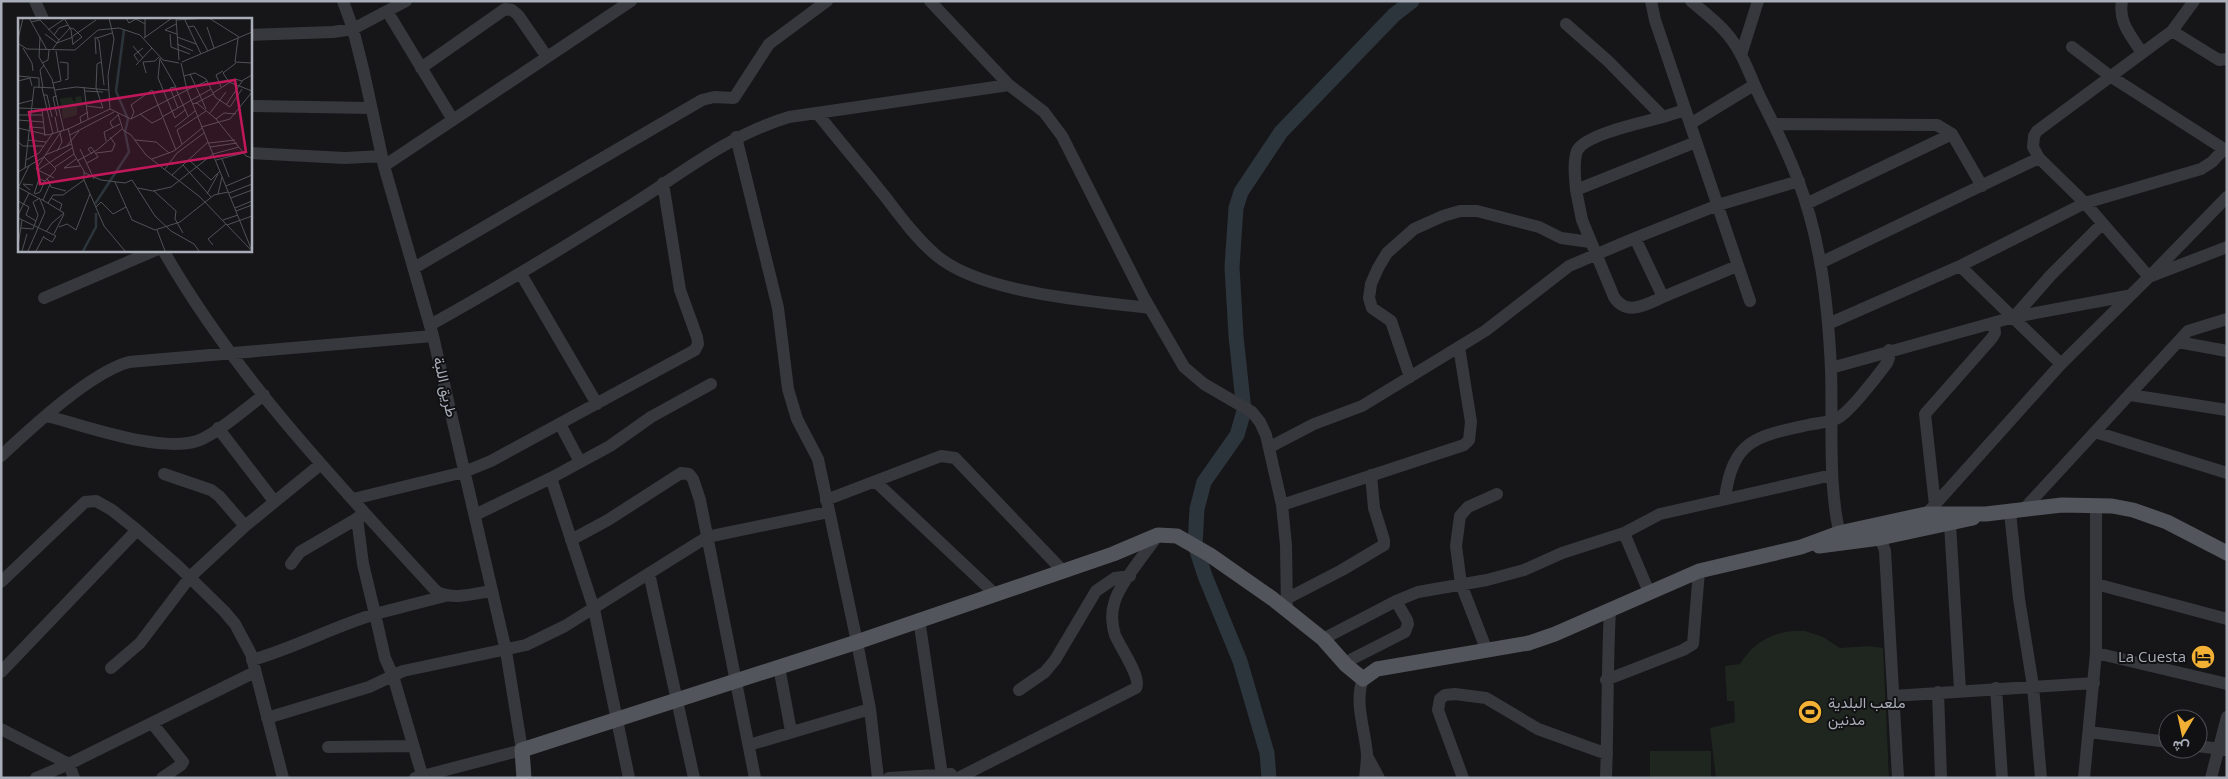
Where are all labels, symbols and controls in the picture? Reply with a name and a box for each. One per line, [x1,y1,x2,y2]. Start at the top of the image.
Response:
inset map [18,18,251,251]
street label: طريق اللبة [428,355,463,419]
hotel icon: La Cuesta [2190,644,2216,670]
place label: La Cuesta [2118,646,2186,666]
place label: ملعب البلدية مدنين [1828,692,1905,730]
sports icon: ملعب البلدية مدنين [1797,699,1823,725]
north arrow [2158,709,2208,759]
text: ش [2171,737,2191,758]

